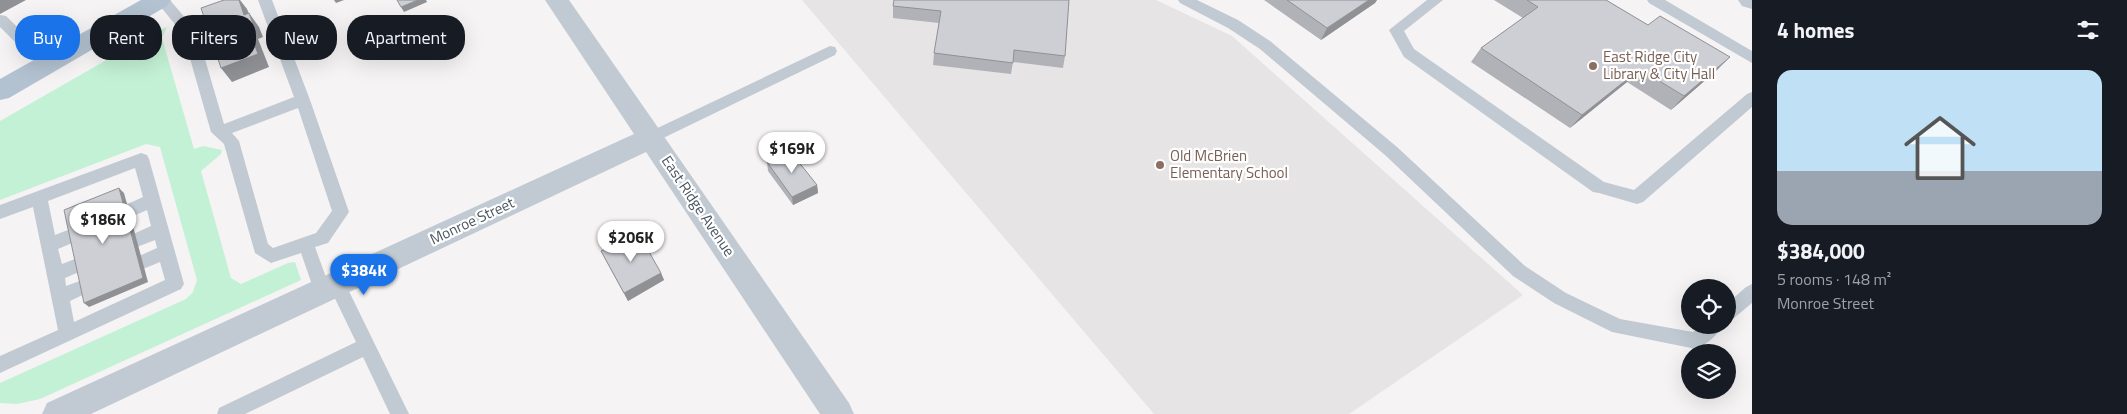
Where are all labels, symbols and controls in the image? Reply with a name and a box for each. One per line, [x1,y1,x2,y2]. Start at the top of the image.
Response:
text: 4 homes [1777,14,1854,46]
chip: Buy [15,15,80,60]
chip: Rent [90,15,162,60]
chip: Filters [172,15,256,60]
chip: New [266,15,337,60]
chip: Apartment [347,15,465,60]
icon: filters [2074,16,2102,44]
place label: East Ridge City Library & City Hall [1603,45,1715,85]
marker: East Ridge City Library & City Hall [1587,60,1599,72]
icon: home [1895,103,1985,193]
pin: $169K [757,132,827,174]
text: $169K [769,136,815,160]
place label: Old McBrien Elementary School [1170,144,1288,184]
street label: East Ridge Avenue [656,151,741,261]
marker: Old McBrien Elementary School [1154,159,1166,171]
street label: Monroe Street [426,191,519,250]
pin: $186K [68,202,138,245]
text: $186K [80,207,126,231]
pin: $206K [596,220,666,263]
text: $206K [608,225,654,249]
text: $384,000 [1777,235,1865,267]
pin: $384K [329,254,399,296]
text: $384K [341,258,387,282]
text: 5 rooms · 148 m² [1777,267,1891,291]
map controls [1681,279,1736,399]
button: locate [1681,279,1736,334]
text: Monroe Street [1777,291,1874,315]
button: layers [1681,344,1736,399]

